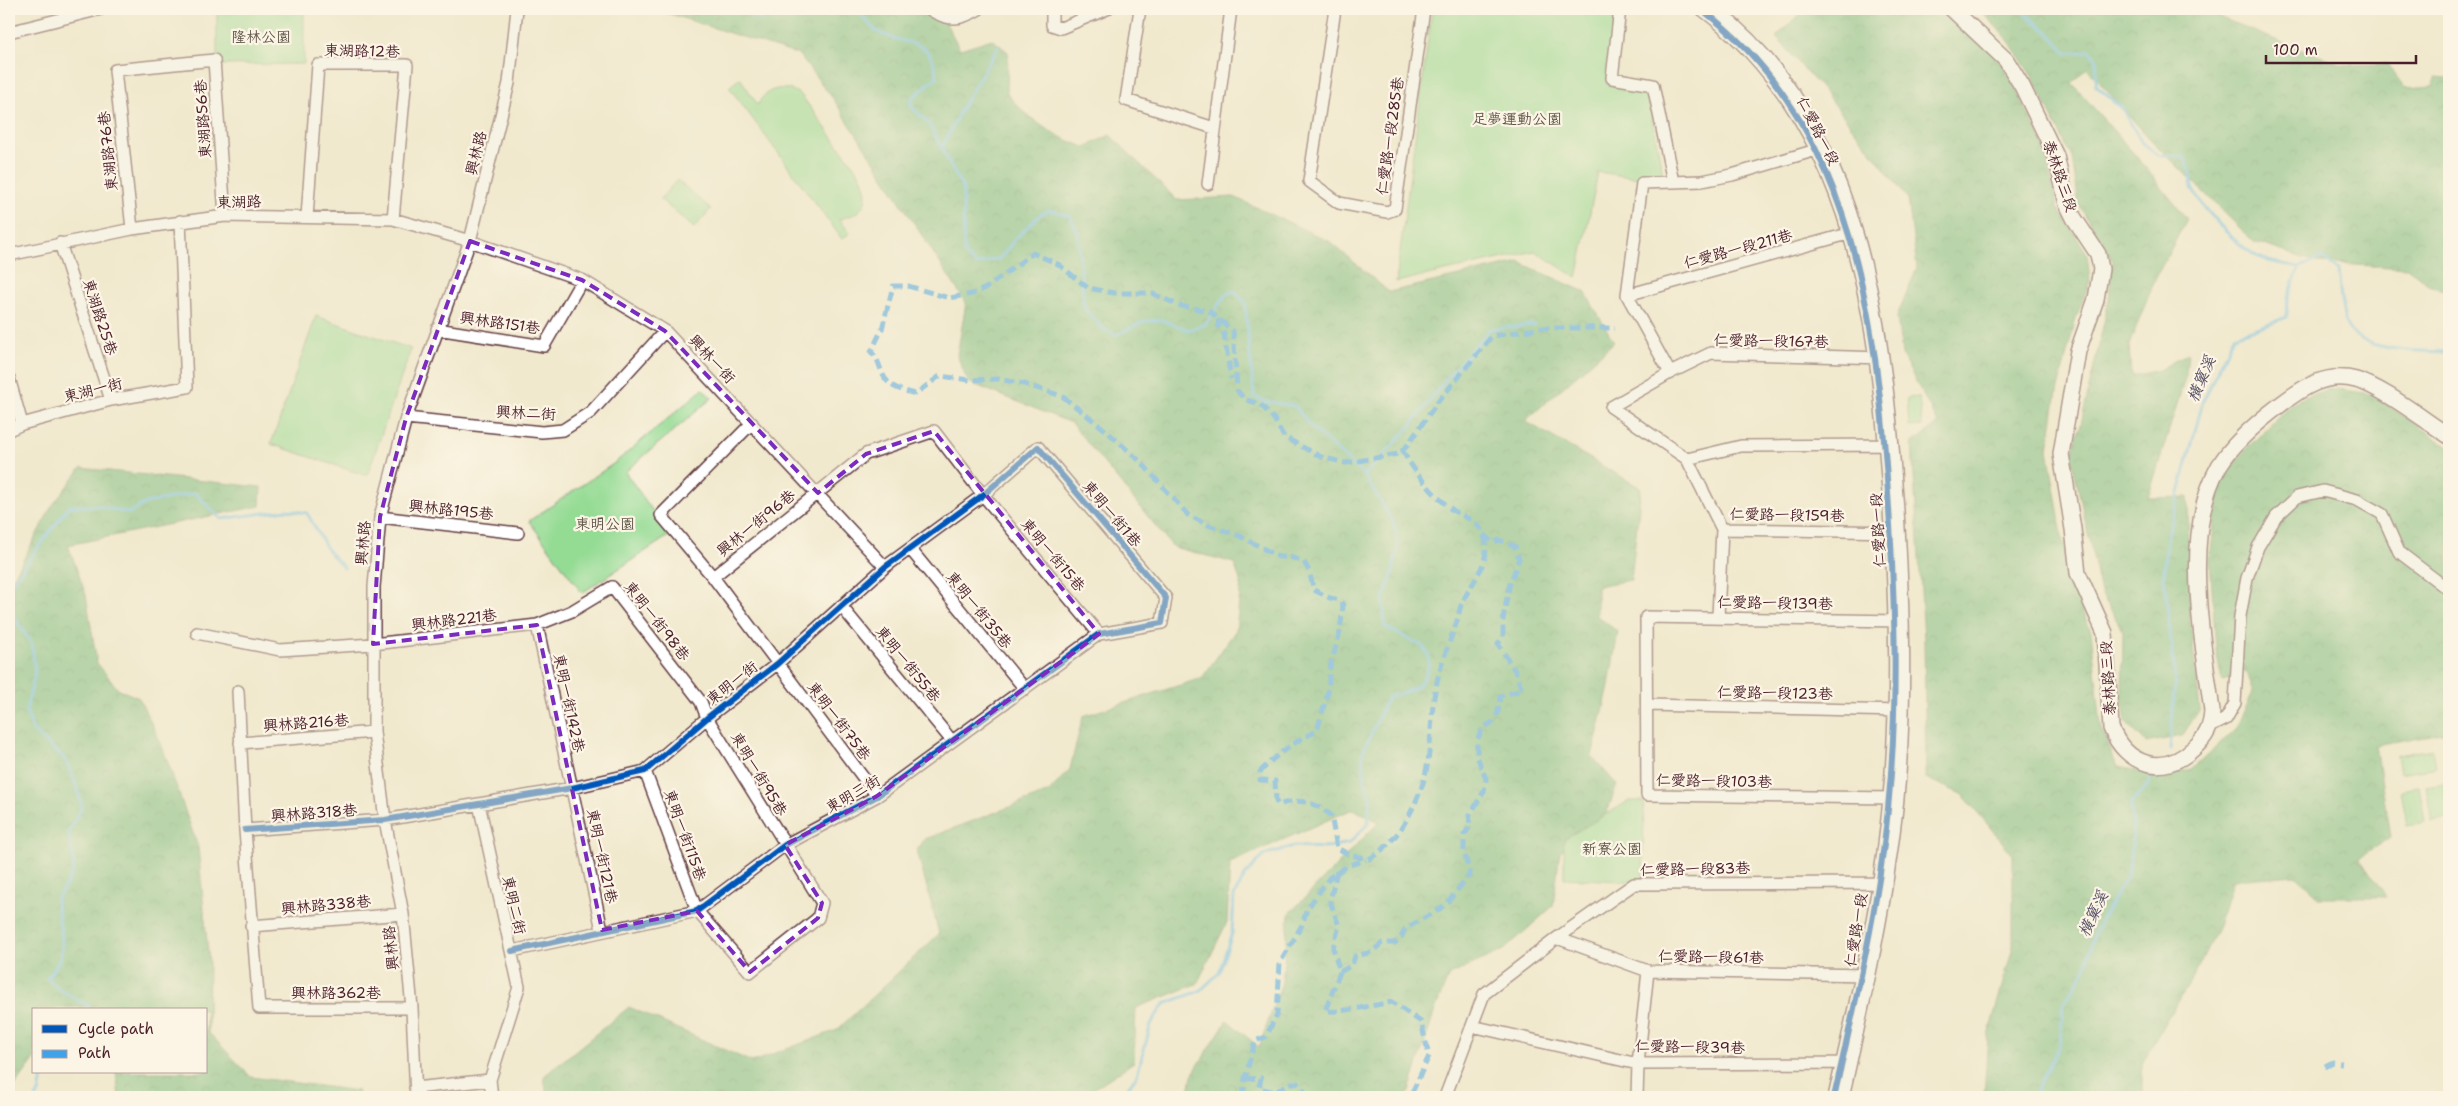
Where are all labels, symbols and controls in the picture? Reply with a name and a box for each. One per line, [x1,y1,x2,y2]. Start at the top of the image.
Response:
park label: 隆林公園 [231,27,291,47]
scale bar [2266,32,2416,64]
street label: 東湖路12巷 [324,40,400,62]
text: 100 m [2273,40,2318,60]
street label: 仁愛路一段285巷 [1372,76,1408,196]
street label: 東湖路56巷 [190,79,216,159]
street label: 仁愛路一段 [1792,93,1844,169]
park label: 足夢運動公園 [1472,109,1562,129]
street label: 東湖路76巷 [94,110,122,192]
street label: 興林路 [461,129,491,177]
street label: 泰林路三段 [2038,137,2082,215]
street label: 東湖路 [216,192,262,212]
street label: 仁愛路一段211巷 [1681,225,1795,273]
street label: 東湖路25巷 [78,276,122,358]
street label: 興林路151巷 [459,307,541,339]
street label: 興林一街 [684,330,740,388]
street label: 仁愛路一段167巷 [1713,330,1829,352]
water label: 橫窠溪 [2182,352,2220,405]
street label: 東湖一街 [61,373,125,407]
street label: 興林二街 [496,401,556,425]
street label: 東明一街1巷 [1078,476,1146,552]
street label: 興林一街96巷 [713,485,799,561]
street label: 仁愛路一段 [1866,492,1890,568]
street label: 興林路195巷 [408,496,494,524]
street label: 仁愛路一段159巷 [1729,504,1845,526]
park label: 東明公園 [575,514,635,534]
street label: 東明一街15巷 [1016,514,1090,596]
street label: 興林路 [351,520,375,566]
street label: 東明一街35巷 [942,567,1016,653]
street label: 東明一街98巷 [620,577,694,665]
street label: 仁愛路一段139巷 [1717,592,1833,614]
street label: 興林路221巷 [410,605,498,635]
street label: 東明一街55巷 [871,622,945,706]
street label: 泰林路三段 [2096,640,2120,716]
street label: 東明一街142巷 [549,652,589,754]
street label: 東明一街 [702,657,762,709]
street label: 東明一街75巷 [803,677,875,765]
street label: 仁愛路一段123巷 [1717,682,1833,704]
street label: 興林路216巷 [262,710,350,736]
street label: 東明一街95巷 [726,728,792,820]
street label: 東明三街 [822,770,884,818]
street label: 仁愛路一段103巷 [1656,770,1772,792]
street label: 東明一街115巷 [659,786,711,884]
street label: 興林路318巷 [270,800,358,826]
street label: 東明一街121巷 [582,807,622,905]
park label: 新寮公園 [1582,839,1642,859]
street label: 仁愛路一段83巷 [1640,858,1750,880]
street label: 東明二街 [498,874,530,936]
water label: 橫窠溪 [2073,887,2113,940]
street label: 興林路338巷 [280,891,372,919]
street label: 仁愛路一段 [1840,891,1872,969]
street label: 興林路 [379,925,403,971]
street label: 仁愛路一段61巷 [1658,946,1764,968]
street label: 興林路362巷 [291,983,381,1003]
legend [32,1008,208,1074]
text: Cycle path [78,1019,154,1039]
street label: 仁愛路一段39巷 [1635,1036,1745,1058]
text: Path [78,1043,111,1063]

